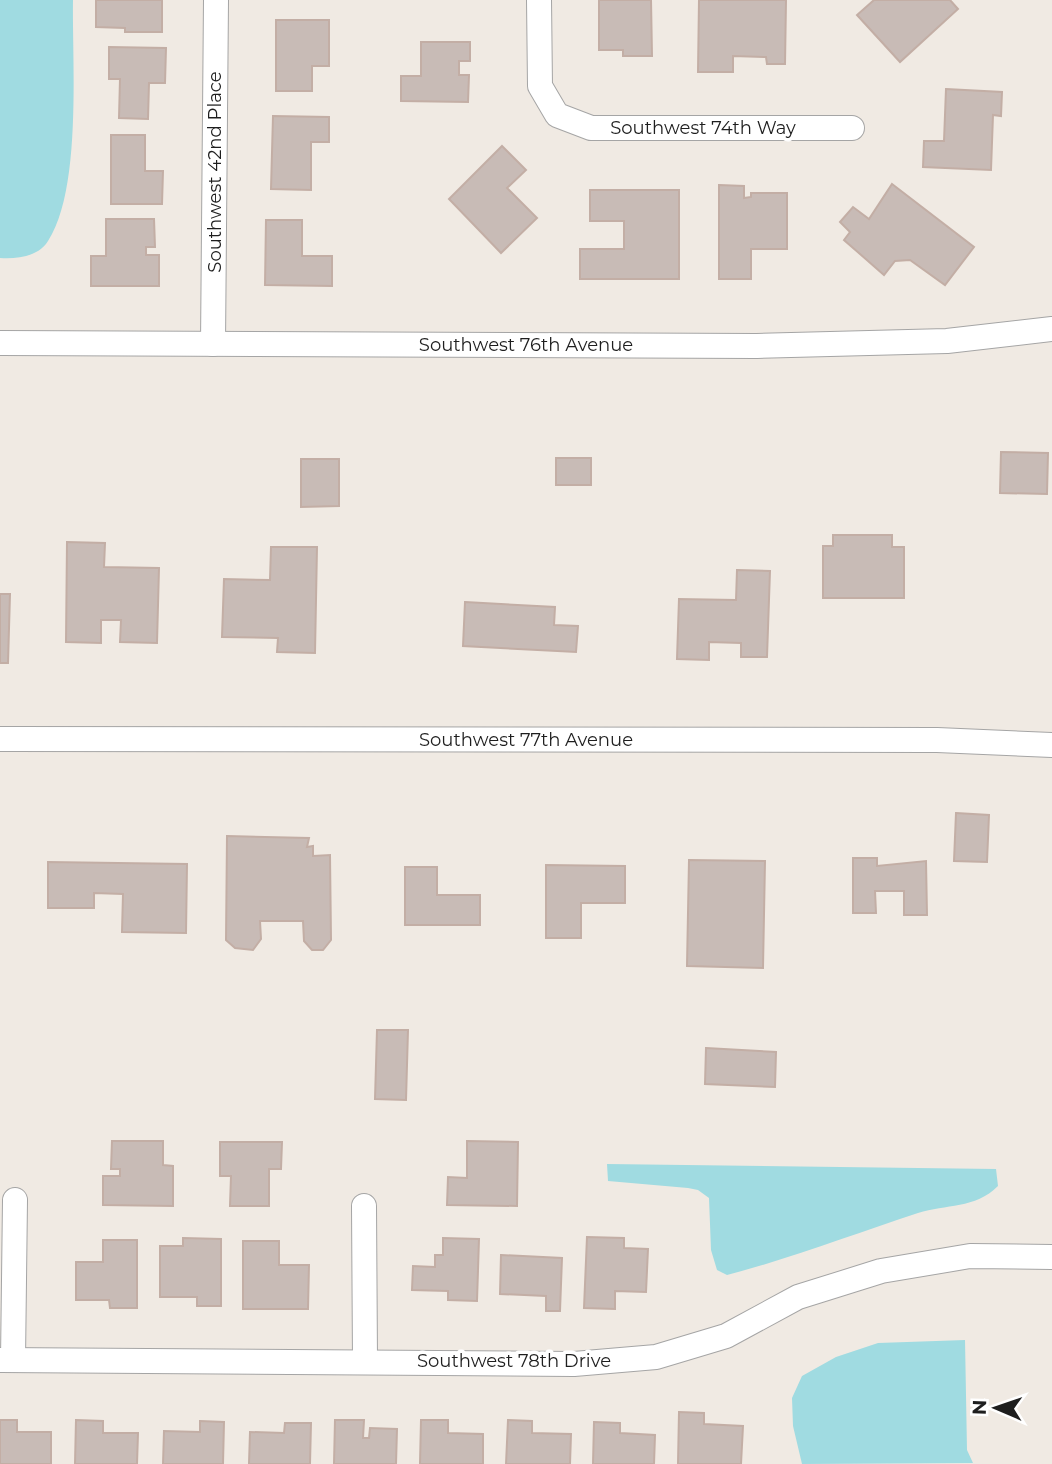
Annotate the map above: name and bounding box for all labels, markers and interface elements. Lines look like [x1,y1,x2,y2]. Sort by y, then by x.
street label: Southwest 42nd Place [204,71,226,273]
street label: Southwest 74th Way [610,117,796,139]
street label: Southwest 76th Avenue [419,334,633,356]
street label: Southwest 77th Avenue [419,729,633,751]
street label: Southwest 78th Drive [417,1350,611,1372]
north arrow [961,1373,1031,1443]
text: N [968,1399,991,1416]

